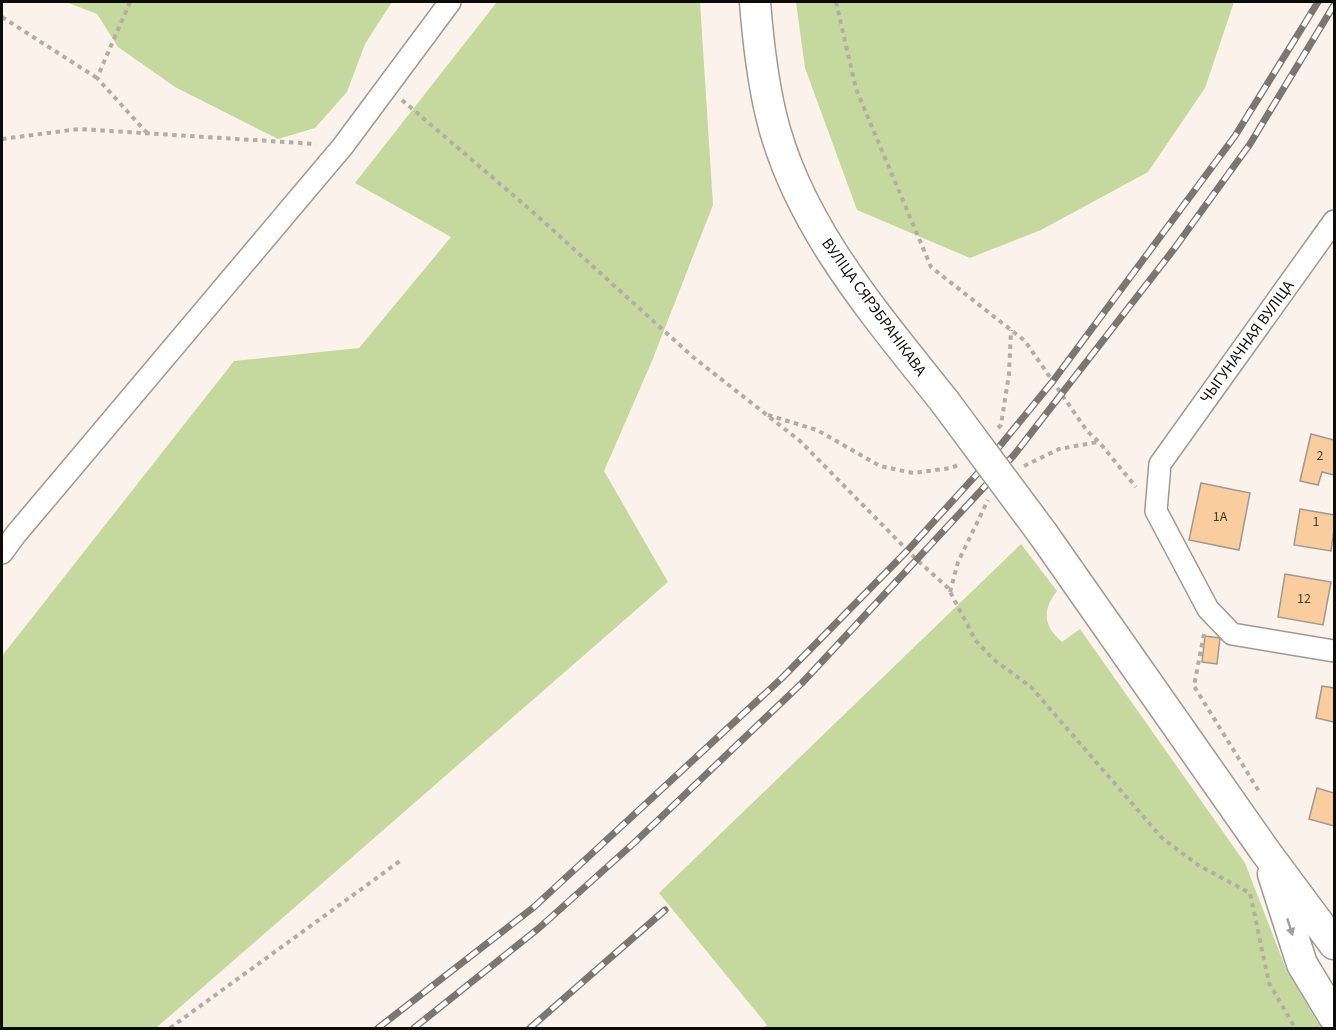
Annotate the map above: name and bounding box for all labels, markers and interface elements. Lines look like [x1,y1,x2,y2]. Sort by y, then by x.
street label: ВУЛІЦА СЯРЭБРАНІКАВА [816,233,932,381]
street label: ЧЫГУНАЧНАЯ ВУЛІЦА [1195,276,1299,408]
house number: 2 [1317,446,1324,466]
house number: 1А [1213,507,1228,527]
house number: 1 [1313,512,1320,532]
house number: 12 [1297,589,1311,609]
one-way arrow [1285,918,1295,936]

